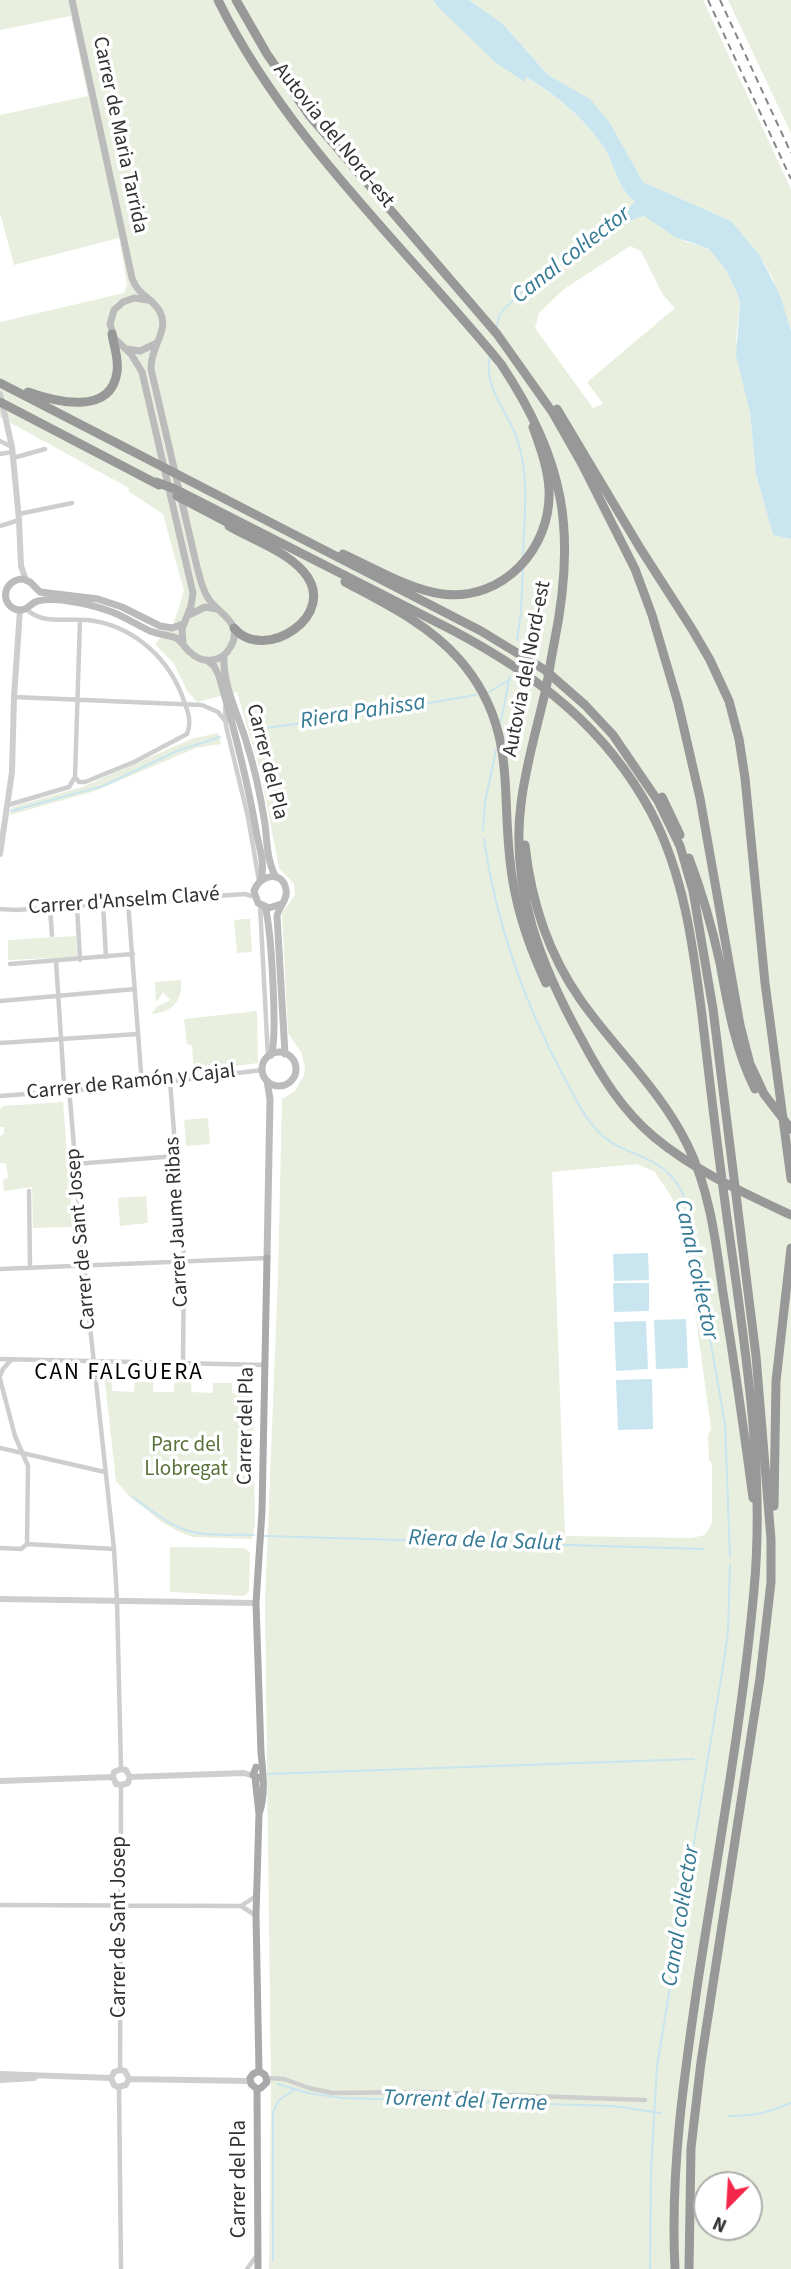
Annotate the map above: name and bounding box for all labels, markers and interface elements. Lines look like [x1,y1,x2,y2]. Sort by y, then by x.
street label: Carrer de Maria Tarrida [86,34,152,236]
street label: Autovia del Nord-est [267,59,399,213]
water label: Canal col·lector [507,201,637,311]
street label: Autovia del Nord-est [499,579,557,759]
water label: Riera Pahissa [298,689,428,737]
street label: Carrer del Pla [239,702,293,822]
street label: Carrer d'Anselm Clavé [27,883,221,921]
street label: Carrer de Ramón y Cajal [25,1060,237,1106]
street label: Carrer Jaume Ribas [161,1136,195,1308]
street label: Carrer de Sant Josep [62,1147,102,1331]
water label: Canal col·lector [667,1197,723,1343]
district label: CAN FALGUERA [36,1360,202,1388]
street label: Carrer del Pla [233,1367,261,1485]
park label: Parc del Llobregat [144,1433,228,1483]
water label: Riera de la Salut [408,1526,562,1558]
street label: Carrer de Sant Josep [107,1836,133,2018]
water label: Canal col·lector [657,1843,707,1989]
water label: Torrent del Terme [382,2085,548,2119]
street label: Carrer del Pla [227,2120,253,2238]
north arrow [693,2171,763,2241]
text: N [709,2209,731,2239]

